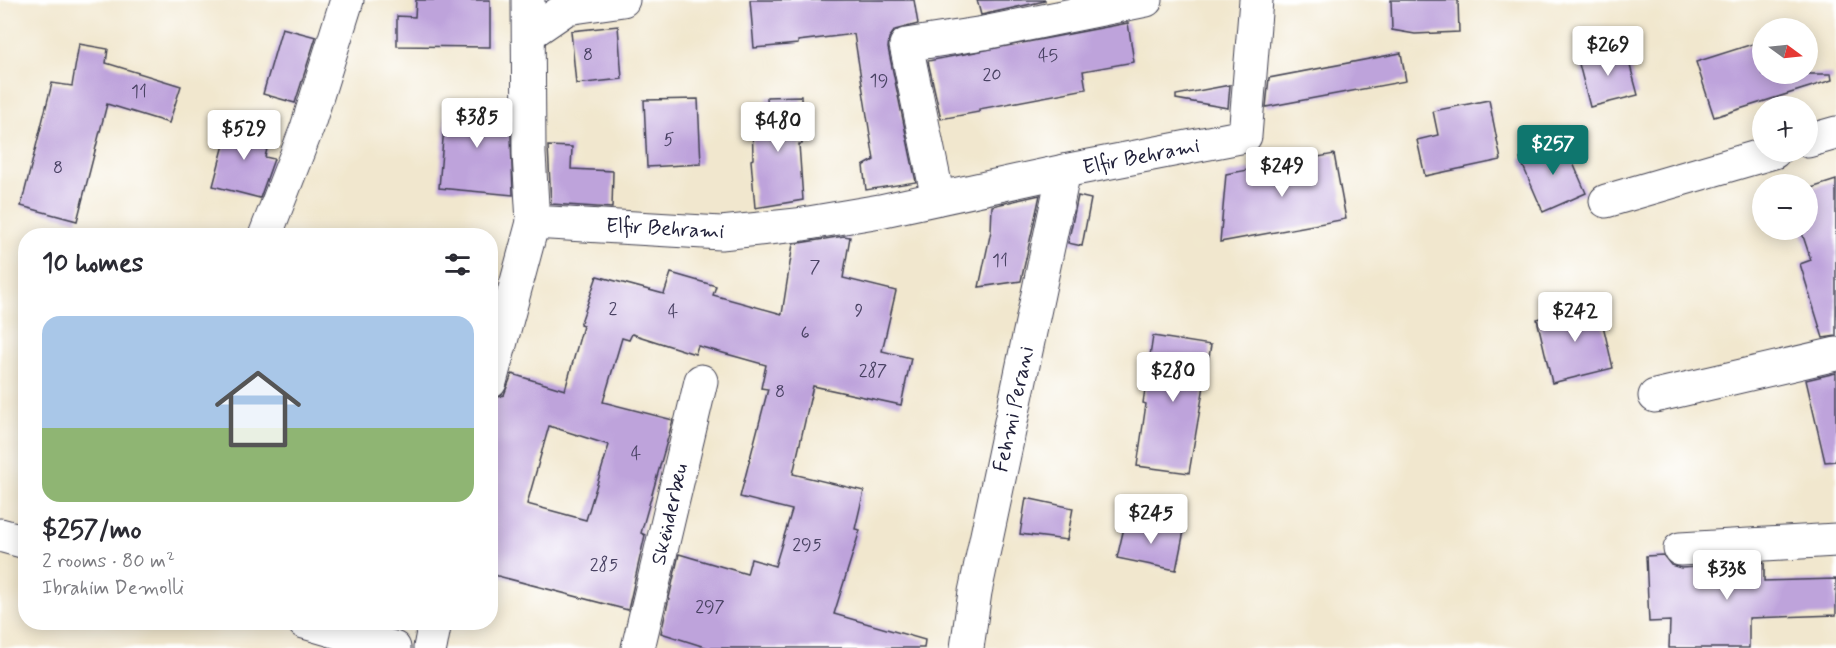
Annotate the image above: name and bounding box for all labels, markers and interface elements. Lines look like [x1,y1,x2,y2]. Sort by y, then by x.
north arrow [1752,18,1818,84]
map controls [1752,18,1818,240]
pin: $269 [1572,26,1644,77]
text: $269 [1586,32,1630,59]
house number: 8 [583,43,593,67]
house number: 45 [1038,44,1058,68]
house number: 20 [982,63,1002,87]
house number: 19 [870,69,888,93]
house number: 11 [131,80,147,104]
button: + [1752,96,1818,162]
pin: $385 [441,98,513,149]
pin: $480 [742,102,814,153]
text: $385 [456,104,498,131]
text: $480 [755,108,801,135]
pin: $529 [208,110,280,161]
text: $529 [222,116,266,143]
pin: $257 [1517,125,1589,176]
house number: 5 [664,128,675,152]
text: $257 [1531,131,1575,158]
street label: Elfir Behrami [1080,132,1202,182]
pin: $249 [1246,147,1318,198]
text: $249 [1260,153,1304,180]
house number: 8 [53,156,63,180]
button: − [1752,174,1818,240]
street label: Elfir Behrami [605,212,725,246]
text: 10 homes [42,247,143,281]
icon: filters [441,248,474,281]
house number: 11 [992,249,1008,273]
house number: 7 [810,255,821,279]
pin: $242 [1539,292,1611,343]
house number: 2 [609,297,618,321]
text: $242 [1552,298,1598,325]
house number: 9 [855,299,864,323]
house number: 4 [668,300,678,324]
house number: 6 [800,321,810,345]
street label: Fehmi Perani [987,344,1041,475]
pin: $280 [1137,352,1209,403]
icon: home [204,355,312,463]
text: $280 [1151,358,1195,385]
house number: 287 [859,359,887,383]
house number: 8 [775,380,785,404]
house number: 4 [631,442,641,466]
street label: Skënderbeu [645,461,695,568]
pin: $245 [1115,494,1187,545]
text: $245 [1129,500,1173,527]
text: $257/mo [42,514,142,548]
house number: 295 [792,533,822,557]
text: 2 rooms · 80 m² [42,548,175,575]
pin: $338 [1691,550,1763,601]
house number: 285 [590,553,618,577]
text: $338 [1707,556,1747,583]
text: Ibrahim Demolli [42,575,184,602]
house number: 297 [695,595,725,619]

